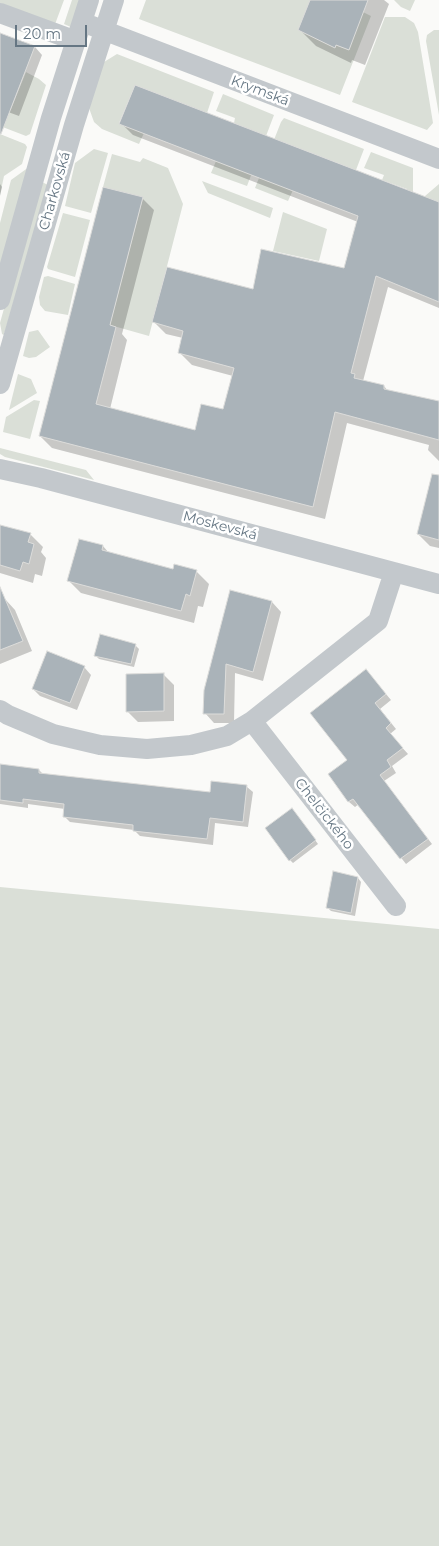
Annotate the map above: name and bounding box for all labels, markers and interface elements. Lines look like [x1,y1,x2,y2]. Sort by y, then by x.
scale bar [18,15,90,47]
text: 20 m [23,24,61,43]
street label: Krymská [228,72,292,110]
street label: Charkovská [36,150,74,232]
street label: Moskevská [181,508,259,544]
street label: Chelčického [291,775,357,853]

